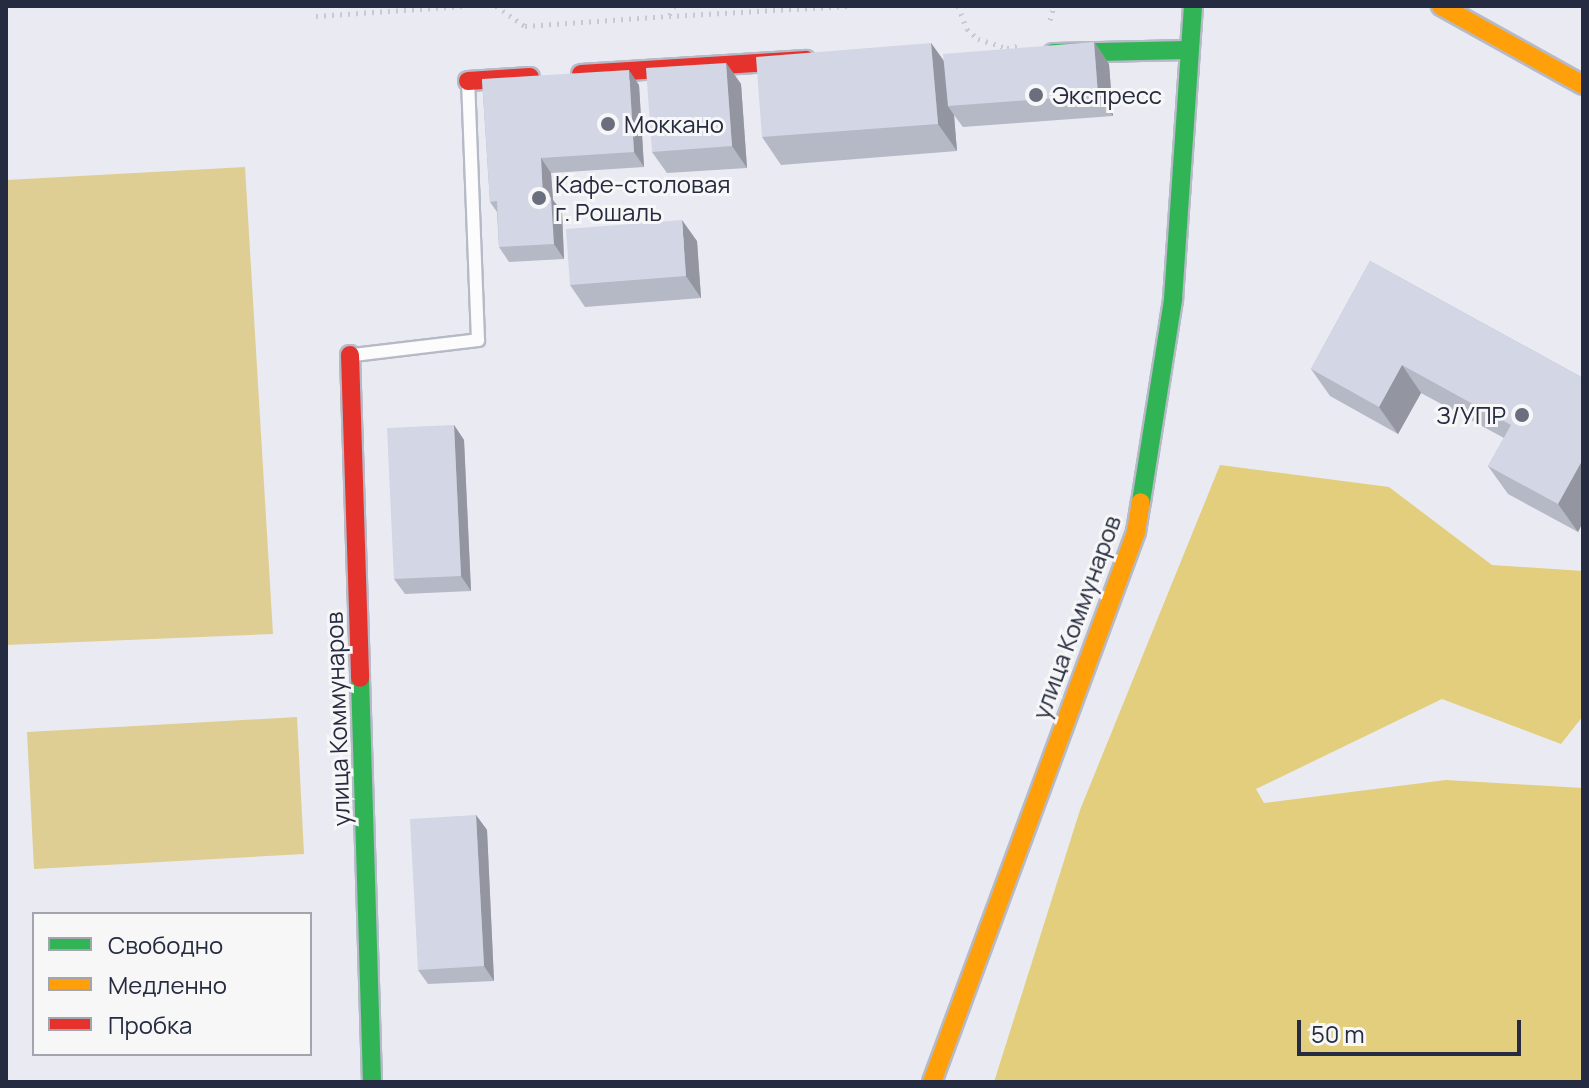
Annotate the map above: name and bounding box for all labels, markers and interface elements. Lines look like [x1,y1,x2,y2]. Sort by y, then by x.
place label: Экспресс [1052,81,1162,109]
marker: Экспресс [1027,86,1045,104]
place label: Моккано [624,110,724,138]
marker: Моккано [599,115,617,133]
place label: Кафе-столовая г. Рошаль [555,170,730,226]
marker: Кафе-столовая г. Рошаль [530,189,548,207]
place label: З/УПР [1436,401,1506,429]
marker: З/УПР [1513,406,1531,424]
street label: улица Коммунаров [1026,511,1126,723]
street label: улица Коммунаров [319,611,355,827]
legend [32,912,312,1056]
text: Свободно [108,928,223,961]
text: Медленно [108,968,227,1001]
scale bar [1301,1004,1525,1054]
text: Пробка [108,1008,192,1041]
text: 50 m [1311,1017,1365,1050]

